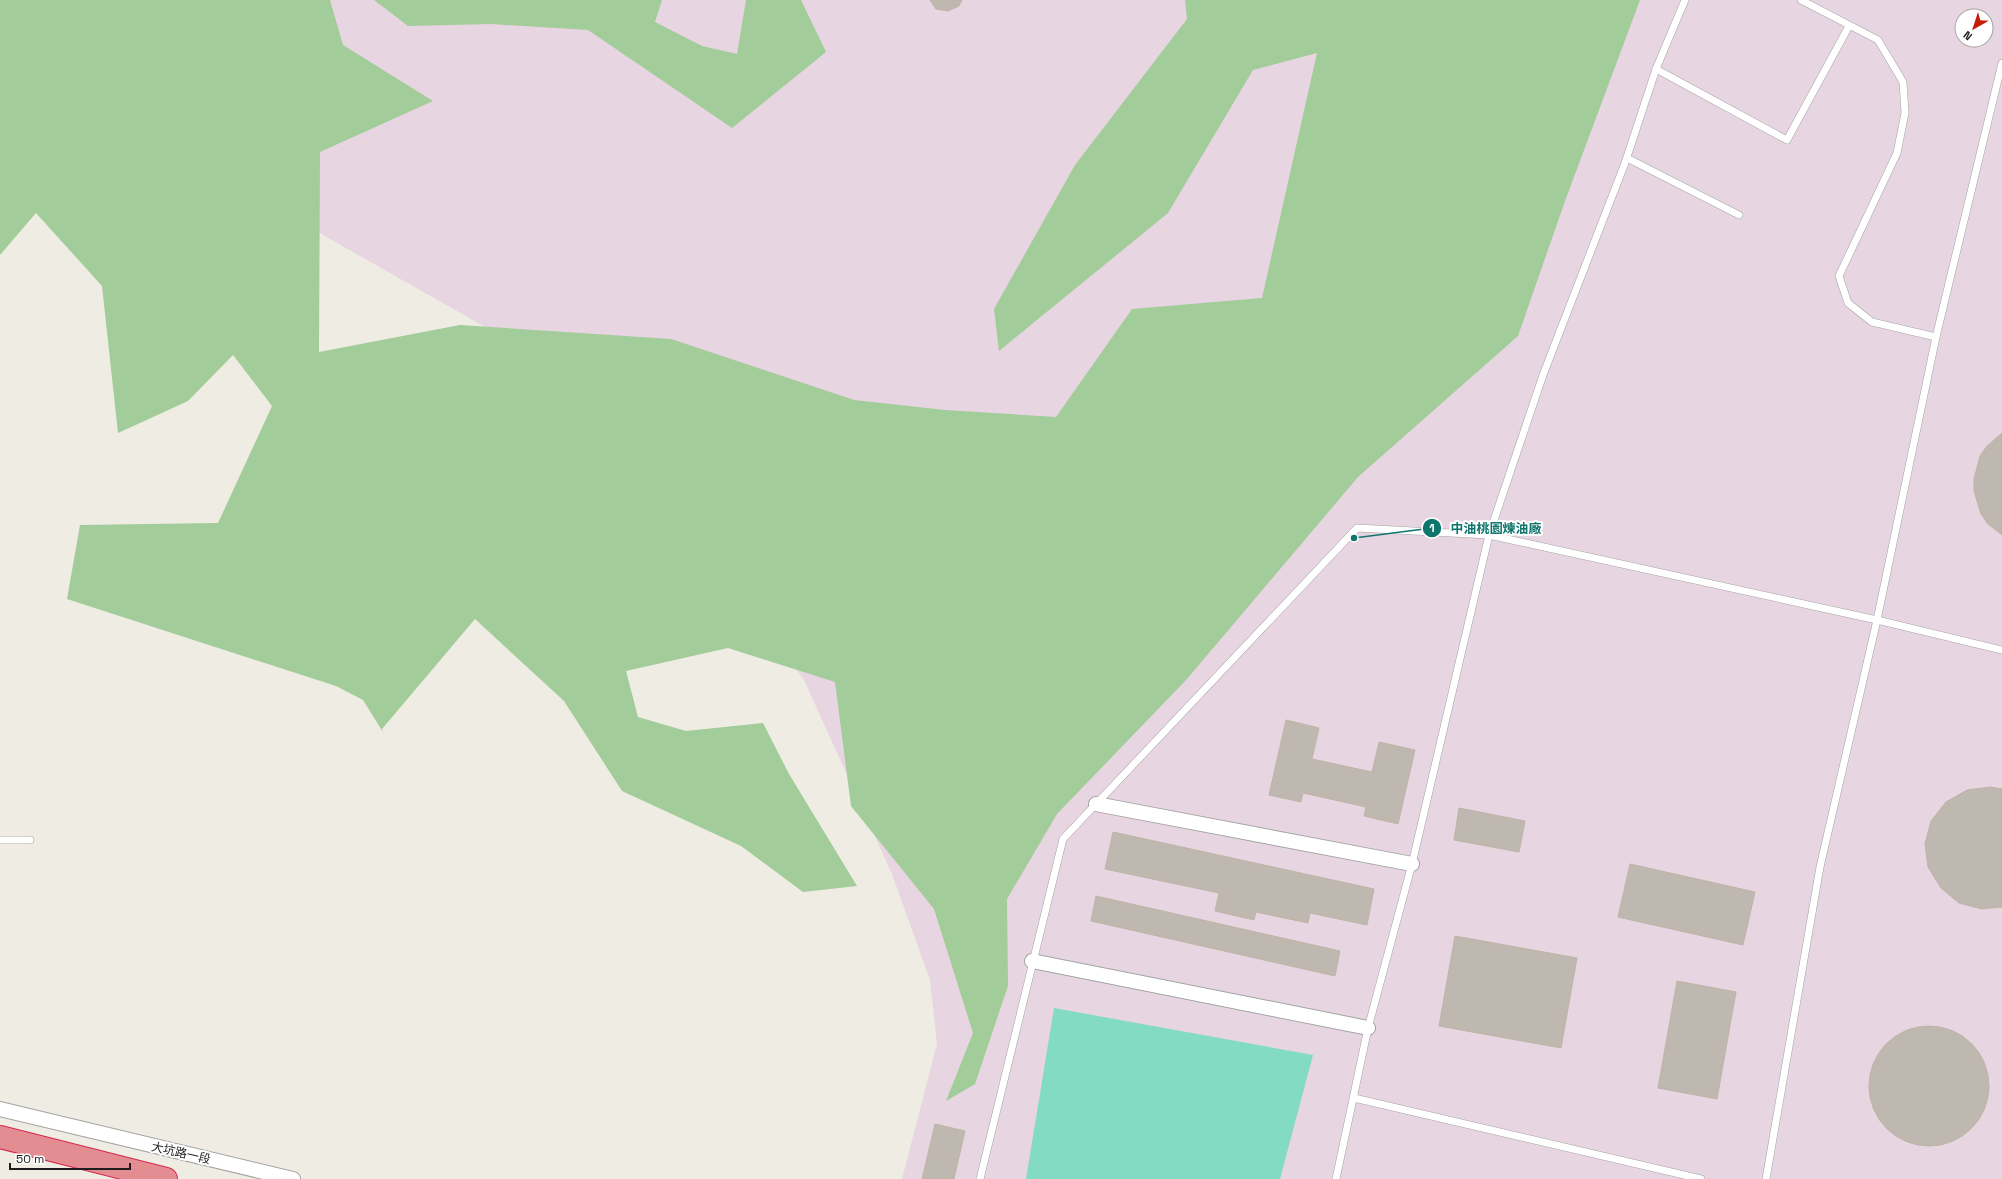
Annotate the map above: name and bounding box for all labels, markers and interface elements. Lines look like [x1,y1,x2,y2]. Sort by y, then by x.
north arrow [1954,8,1994,48]
text: N [1960,28,1975,44]
callout: 中油桃園煉油廠 [1422,516,1549,541]
text: 1 [1429,520,1435,536]
text: 中油桃園煉油廠 [1450,520,1542,537]
street label: 大坑路一段 [150,1138,212,1168]
scale bar [10,1145,130,1171]
text: 50 m [16,1151,44,1167]

